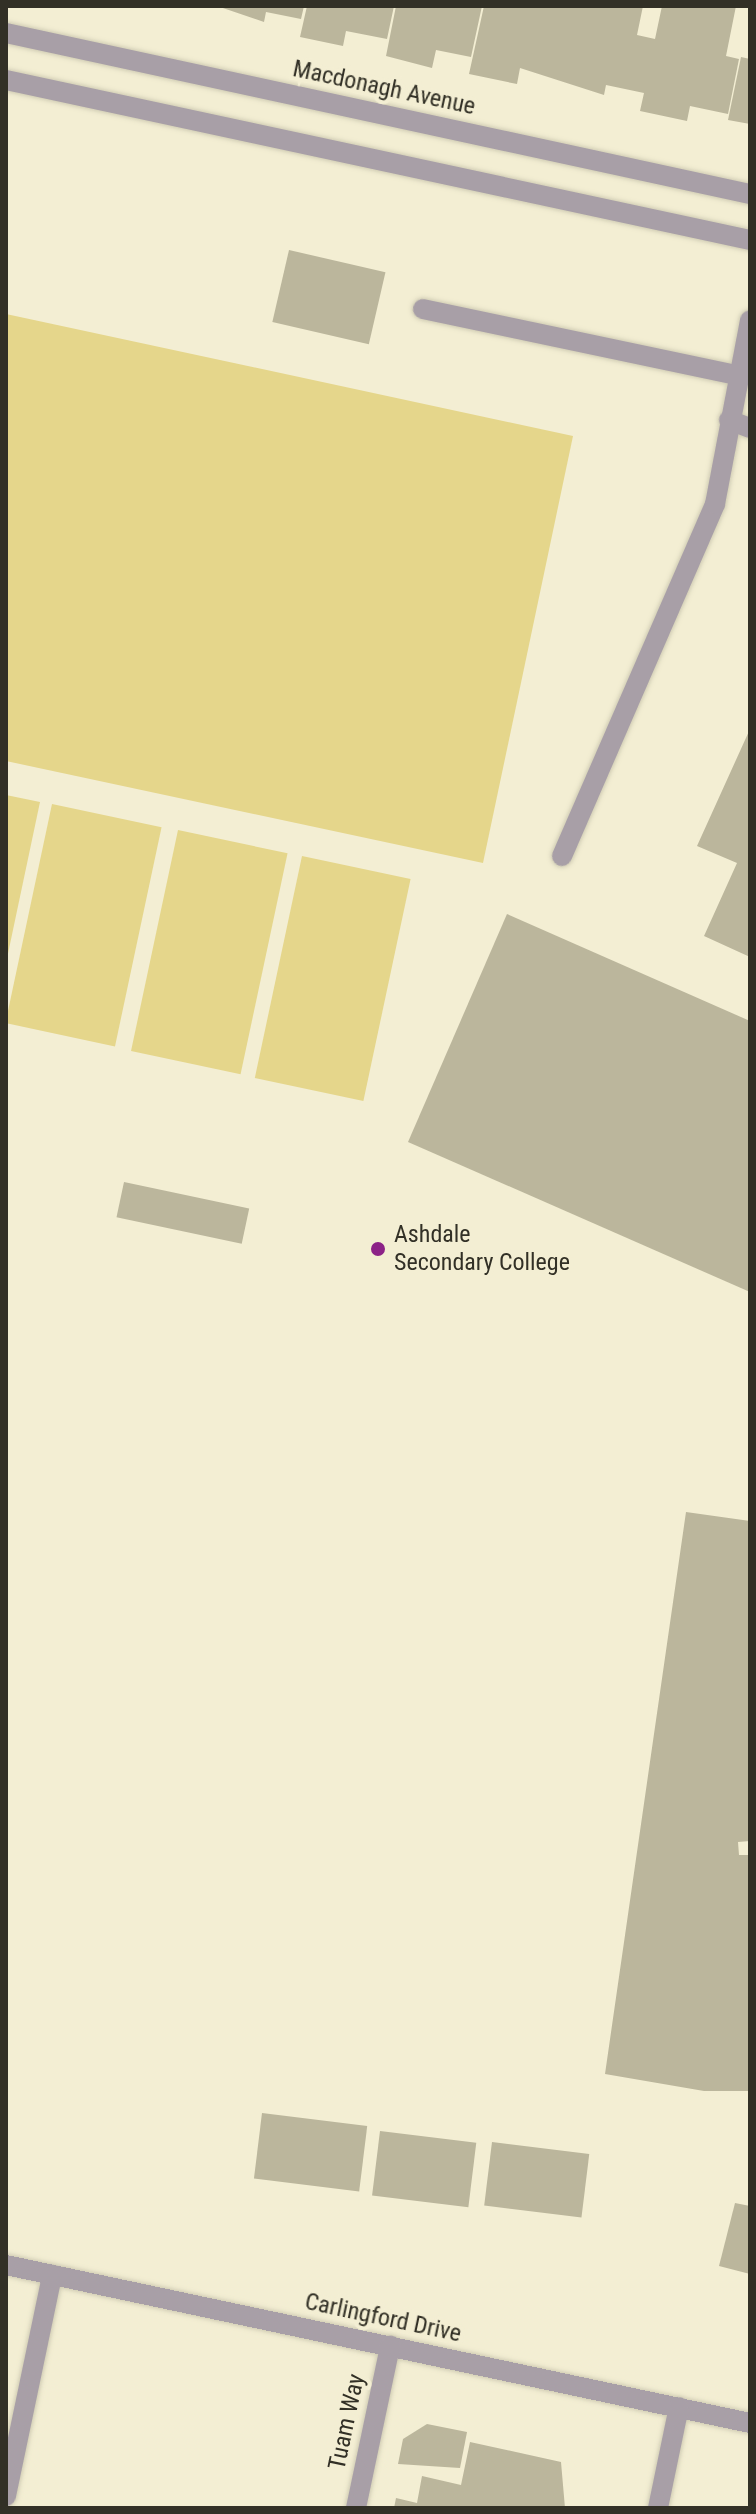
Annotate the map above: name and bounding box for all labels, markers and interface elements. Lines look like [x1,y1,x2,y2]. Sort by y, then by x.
street label: Macdonagh Avenue [290,55,478,121]
place label: Ashdale Secondary College [394,1221,570,1277]
marker: Ashdale Secondary College [369,1240,387,1258]
street label: Carlingford Drive [302,2287,464,2349]
street label: Tuam Way [323,2371,371,2473]

